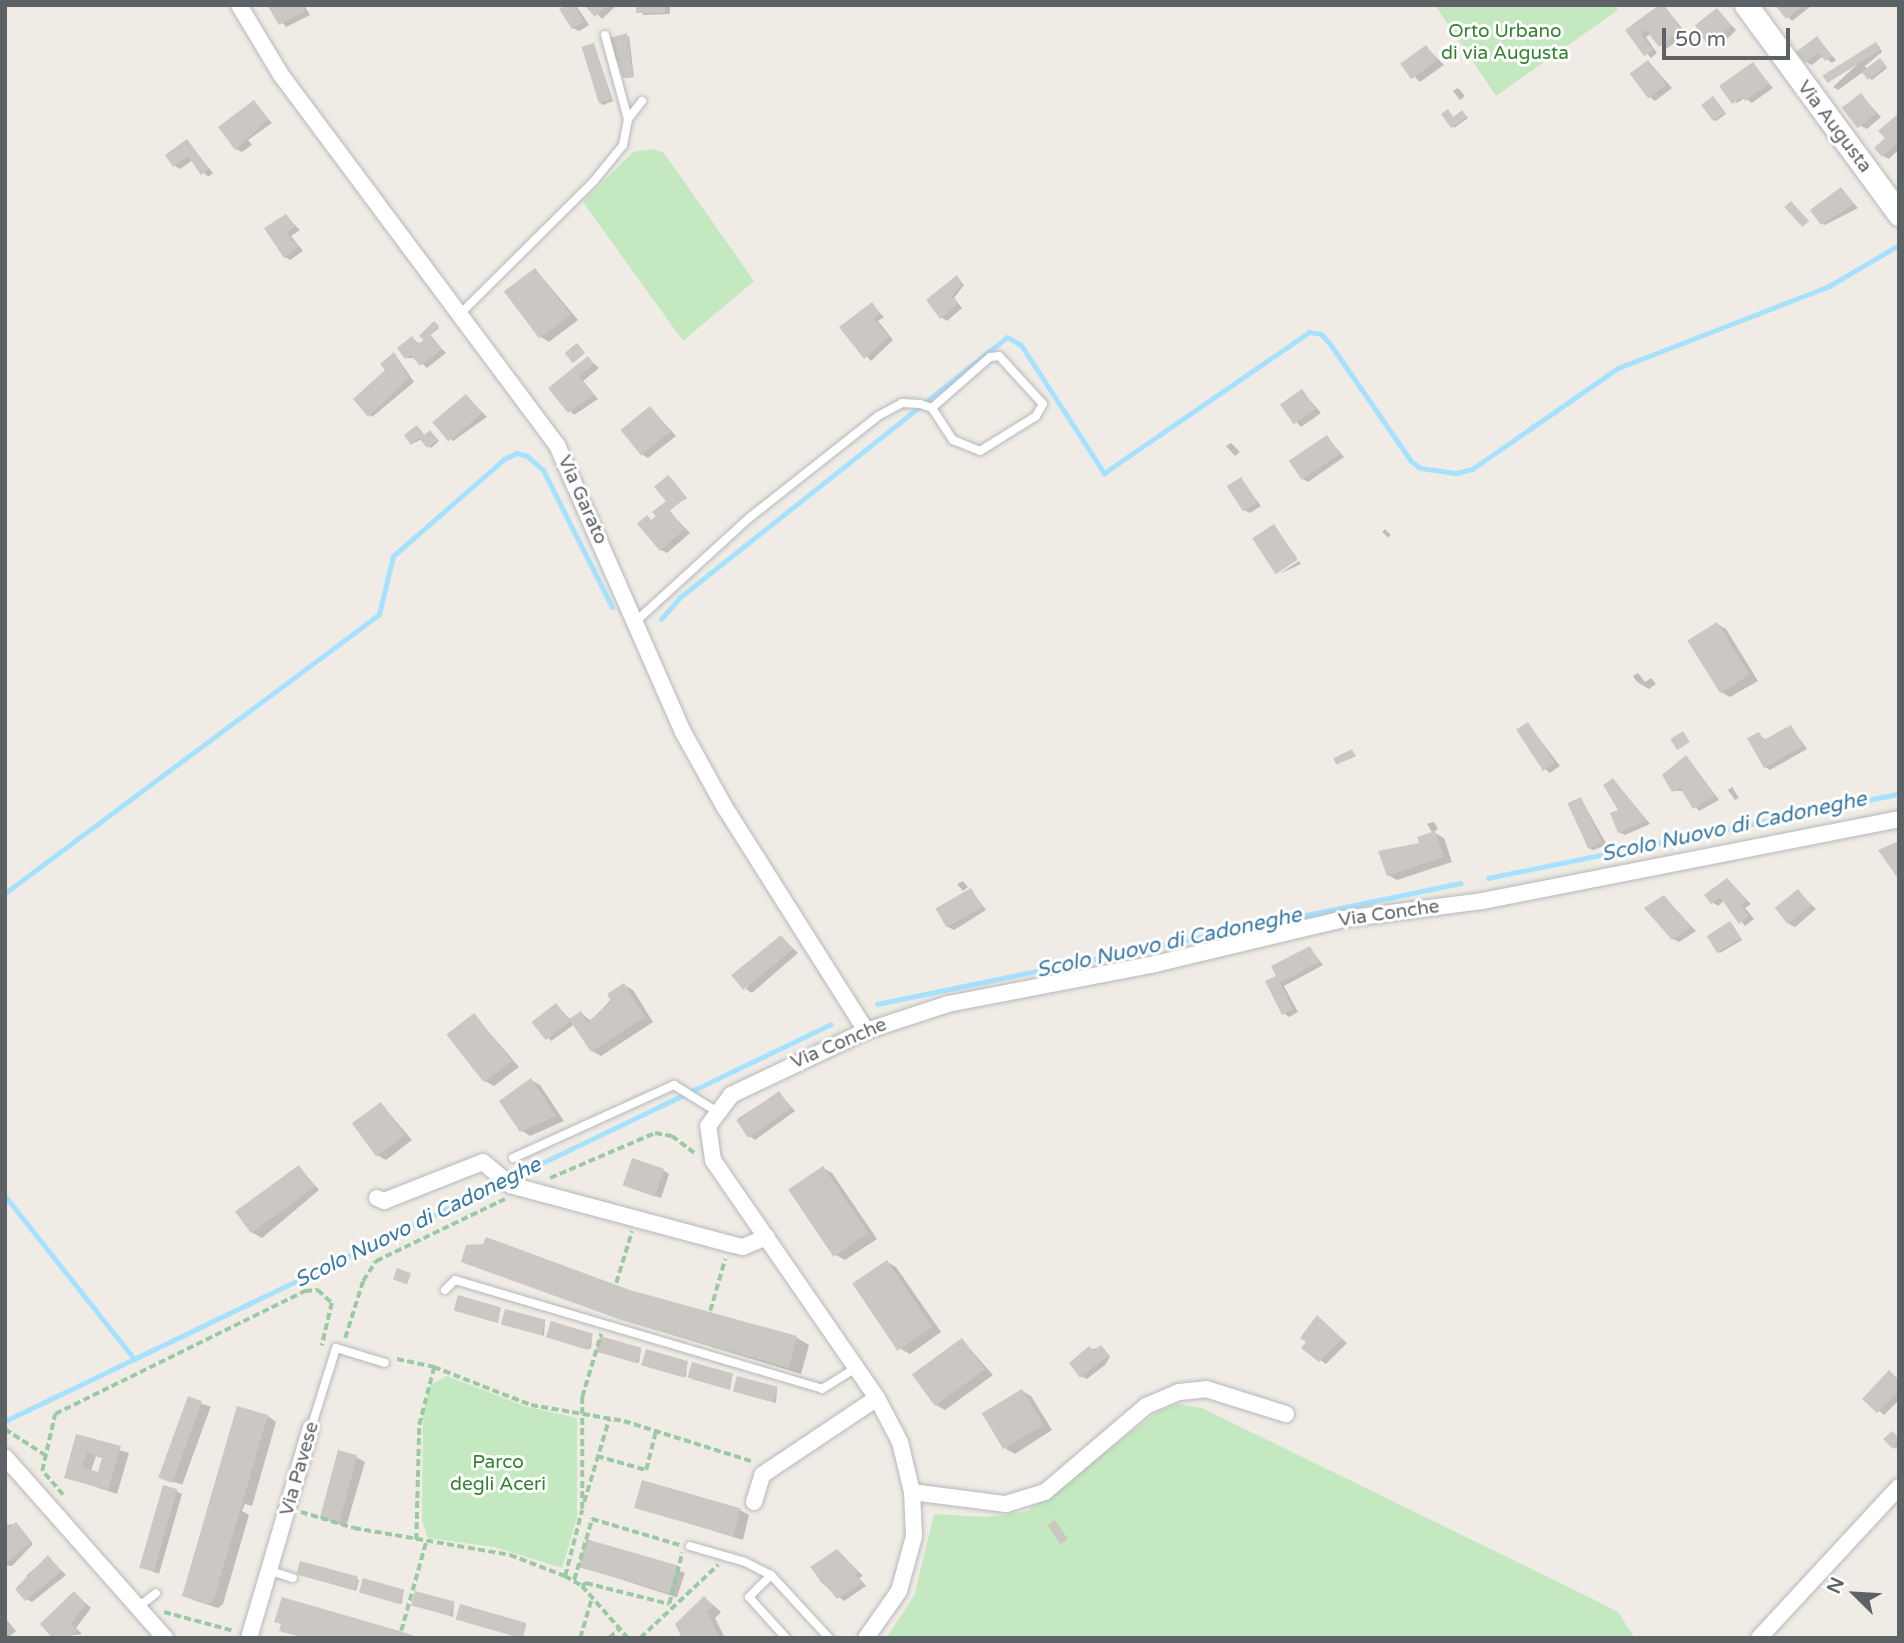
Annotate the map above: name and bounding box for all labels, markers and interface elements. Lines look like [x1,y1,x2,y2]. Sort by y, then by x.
scale bar [1666,14,1794,58]
park label: Orto Urbano di via Augusta [1441,21,1569,65]
text: 50 m [1675,27,1726,52]
street label: Via Augusta [1792,76,1876,178]
street label: Via Garato [552,452,612,548]
water label: Scolo Nuovo di Cadoneghe [1599,787,1869,867]
street label: Via Conche [1337,896,1441,932]
water label: Scolo Nuovo di Cadoneghe [1034,903,1304,983]
street label: Via Conche [788,1014,890,1074]
water label: Scolo Nuovo di Cadoneghe [291,1152,545,1294]
street label: Via Pavese [276,1419,324,1519]
park label: Parco degli Aceri [450,1452,546,1496]
north arrow [1820,1559,1890,1629]
text: N [1823,1574,1849,1597]

